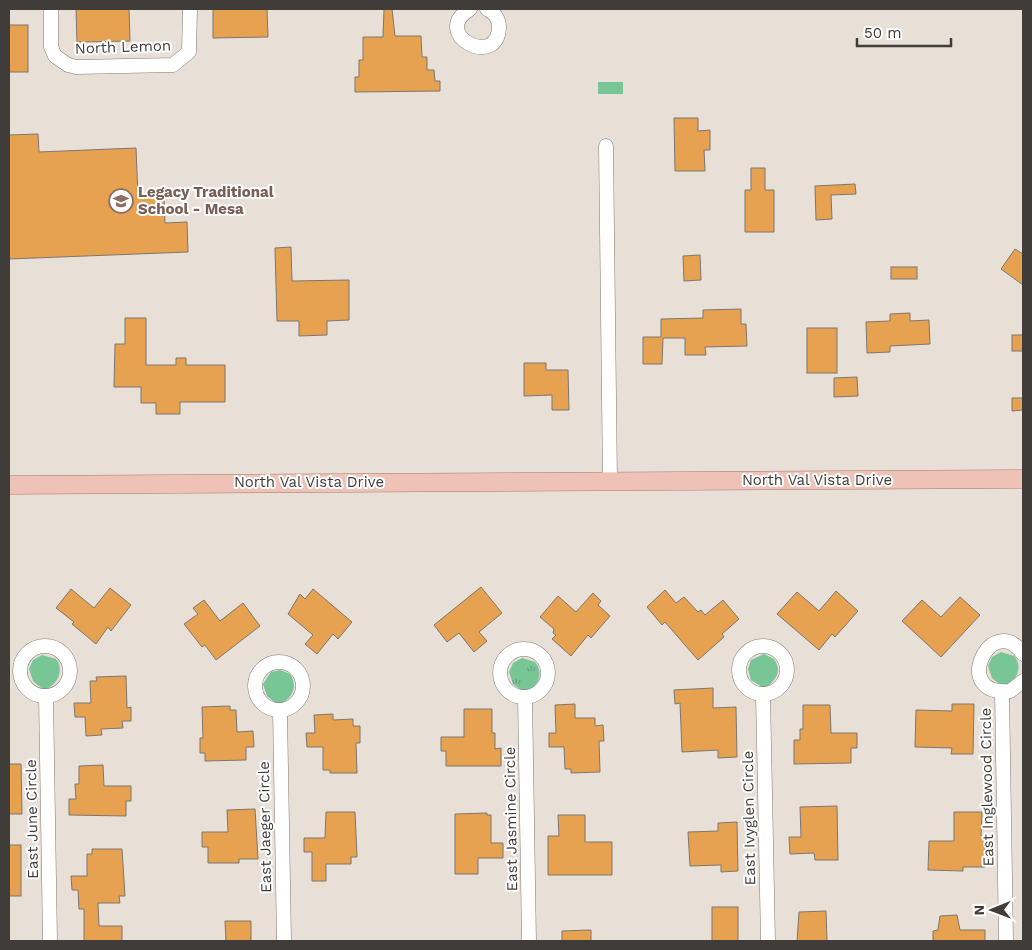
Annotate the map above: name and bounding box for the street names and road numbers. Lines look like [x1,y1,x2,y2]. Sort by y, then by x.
street label: North Lemon [75,36,171,58]
street label: North Val Vista Drive [742,471,892,489]
street label: North Val Vista Drive [234,473,384,491]
street label: East Inglewood Circle [977,708,997,866]
street label: East Jasmine Circle [501,746,521,892]
street label: East Ivyglen Circle [739,750,759,886]
street label: East June Circle [22,759,42,879]
street label: East Jaeger Circle [255,761,275,893]

